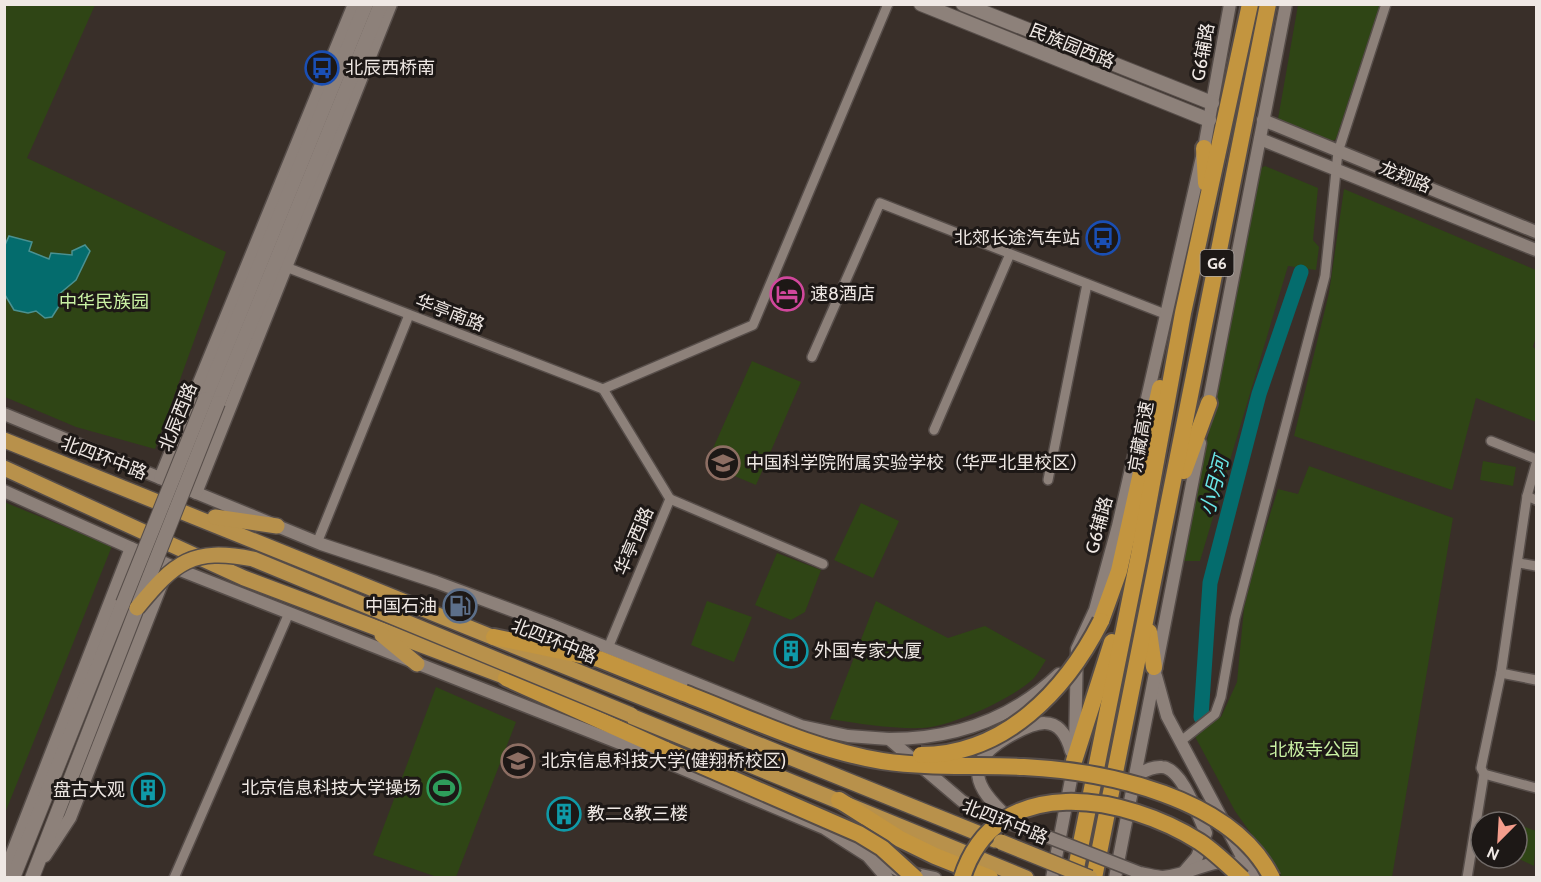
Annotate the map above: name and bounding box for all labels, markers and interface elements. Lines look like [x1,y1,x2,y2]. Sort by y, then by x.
street label: 民族园西路 [1026,19,1118,73]
street label: G6辅路 [1187,21,1219,83]
bus stop icon: 北辰西桥南 [304,50,340,86]
place label: 北辰西桥南 [345,57,435,79]
street label: 龙翔路 [1376,157,1434,197]
bus stop icon: 北郊长途汽车站 [1085,220,1121,256]
place label: 北郊长途汽车站 [954,227,1080,249]
road number: G6 [1200,250,1234,276]
hotel icon: 速8酒店 [769,276,805,312]
place label: 速8酒店 [810,283,875,305]
street label: 华亭南路 [412,290,488,336]
park label: 中华民族园 [59,291,149,313]
street label: 北辰西路 [154,380,202,454]
street label: 京藏高速 [1124,400,1158,474]
street label: 北四环中路 [58,432,150,484]
school or university icon: 中国科学院附属实验学校（华严北里校区） [705,445,741,481]
water label: 小月河 [1195,450,1234,518]
place label: 中国科学院附属实验学校（华严北里校区） [746,452,1088,474]
street label: G6辅路 [1081,494,1117,556]
street label: 华亭西路 [610,504,658,578]
fuel station icon: 中国石油 [442,588,478,624]
place label: 中国石油 [365,595,437,617]
street label: 北四环中路 [508,614,600,668]
building icon: 外国专家大厦 [773,633,809,669]
place label: 外国专家大厦 [814,640,922,662]
park label: 北极寺公园 [1269,739,1359,761]
school or university icon: 北京信息科技大学(健翔桥校区) [500,743,536,779]
place label: 北京信息科技大学(健翔桥校区) [541,750,786,772]
sports icon: 北京信息科技大学操场 [426,770,462,806]
building icon: 盘古大观 [130,772,166,808]
place label: 北京信息科技大学操场 [241,777,421,799]
place label: 盘古大观 [53,779,125,801]
street label: 北四环中路 [959,795,1051,849]
building icon: 教二&教三楼 [546,796,582,832]
place label: 教二&教三楼 [587,803,688,825]
north arrow [1469,810,1529,870]
text: N [1484,842,1502,864]

